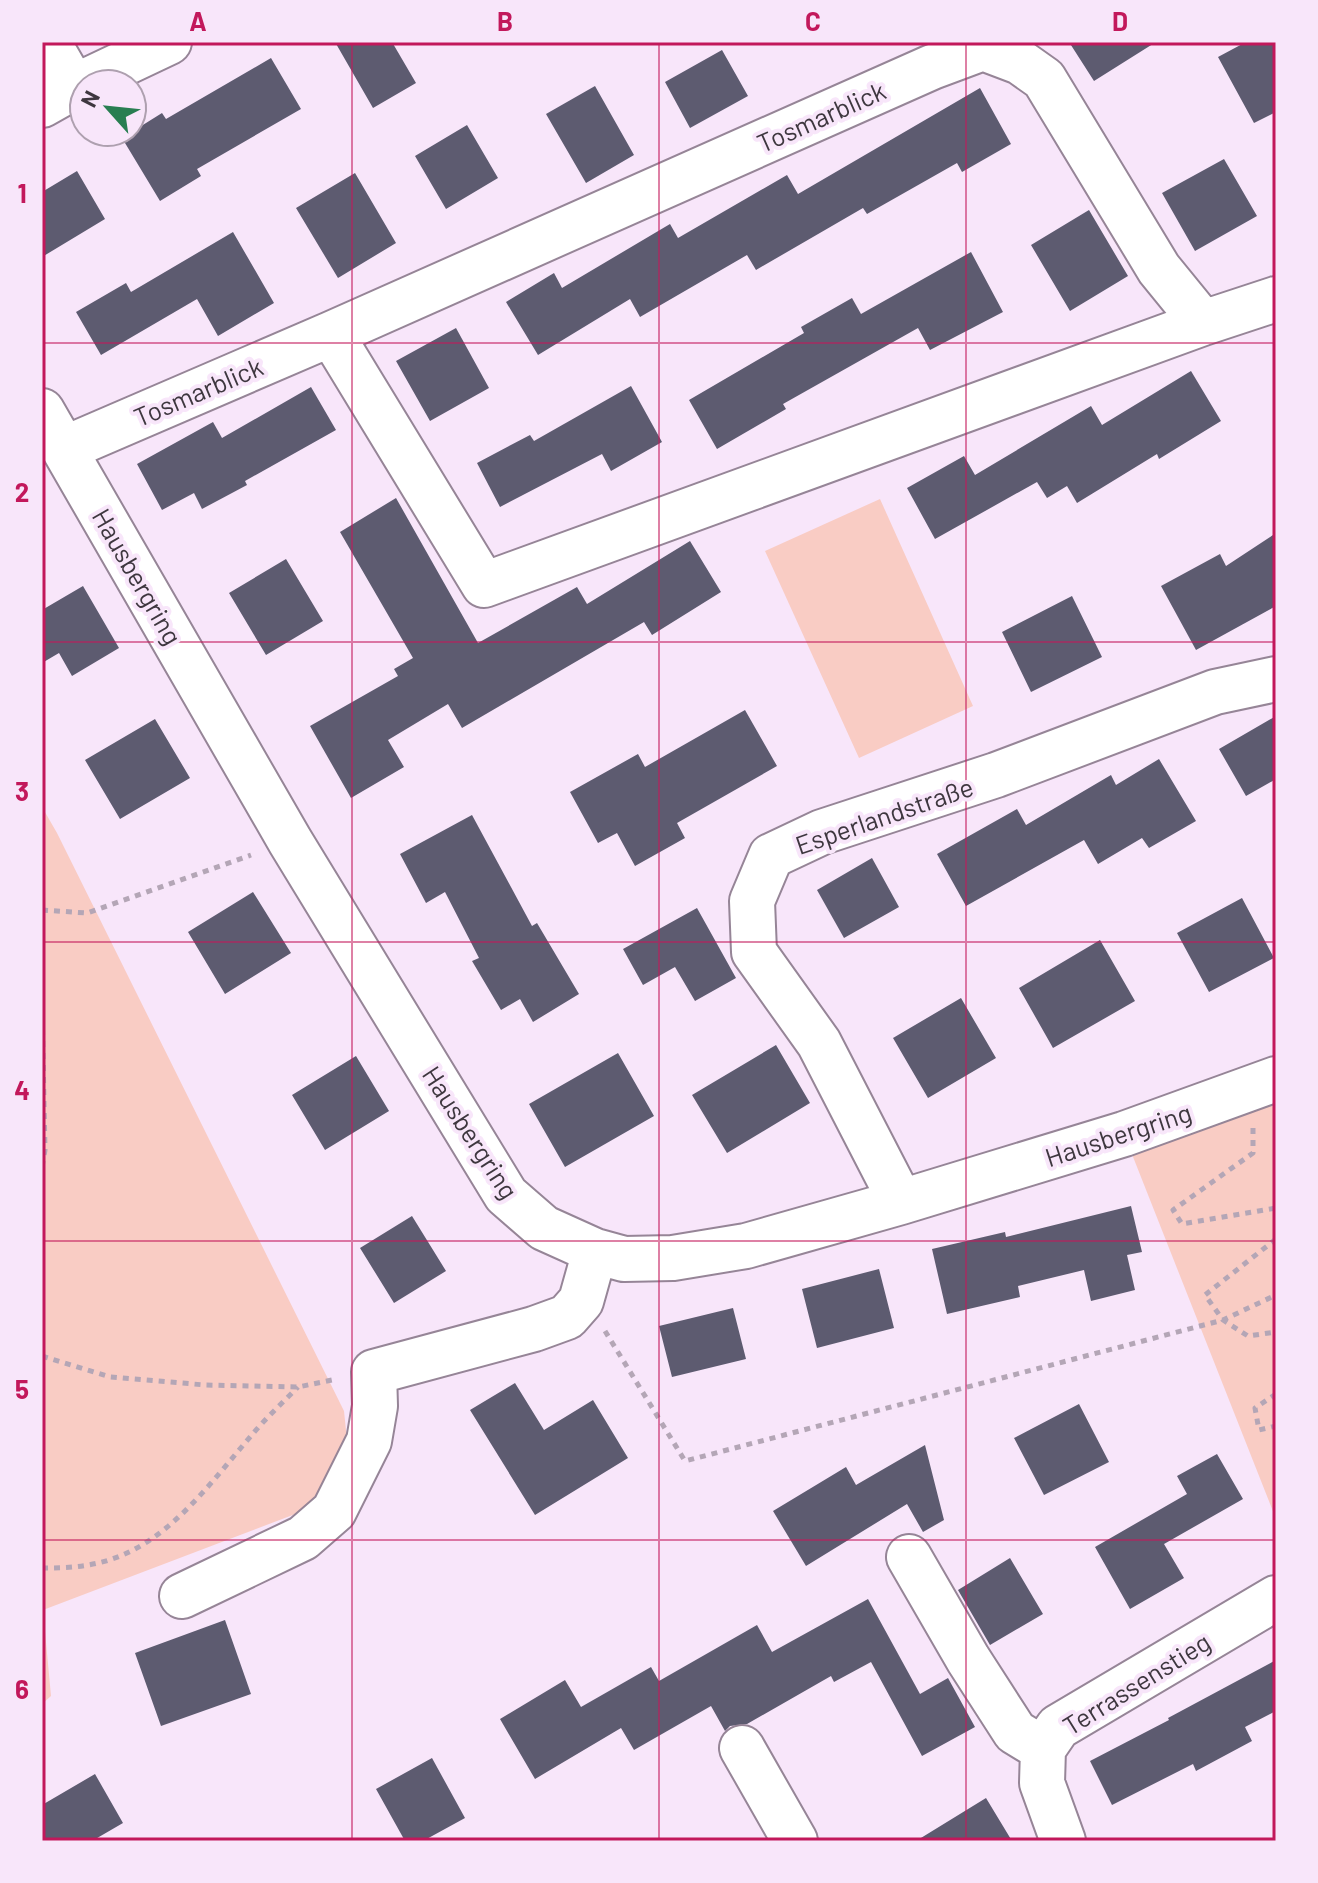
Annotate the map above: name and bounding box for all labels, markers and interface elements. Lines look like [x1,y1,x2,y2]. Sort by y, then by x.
text: A [189,5,207,36]
text: B [497,5,513,36]
text: C [805,5,821,36]
text: D [1112,5,1128,36]
north arrow [68,68,148,148]
street label: Tosmarblick [752,74,890,158]
text: N [74,86,104,111]
text: 1 [17,177,27,208]
street label: Tosmarblick [129,350,267,432]
text: 2 [15,476,29,507]
street label: Hausbergring [87,503,189,649]
street label: Esperlandstraße [791,770,977,860]
text: 3 [15,775,29,806]
street label: Hausbergring [417,1060,525,1204]
text: 4 [14,1074,30,1105]
street label: Hausbergring [1041,1096,1195,1172]
text: 5 [15,1373,29,1404]
street label: Terrassenstieg [1057,1625,1215,1741]
text: 6 [15,1673,29,1704]

